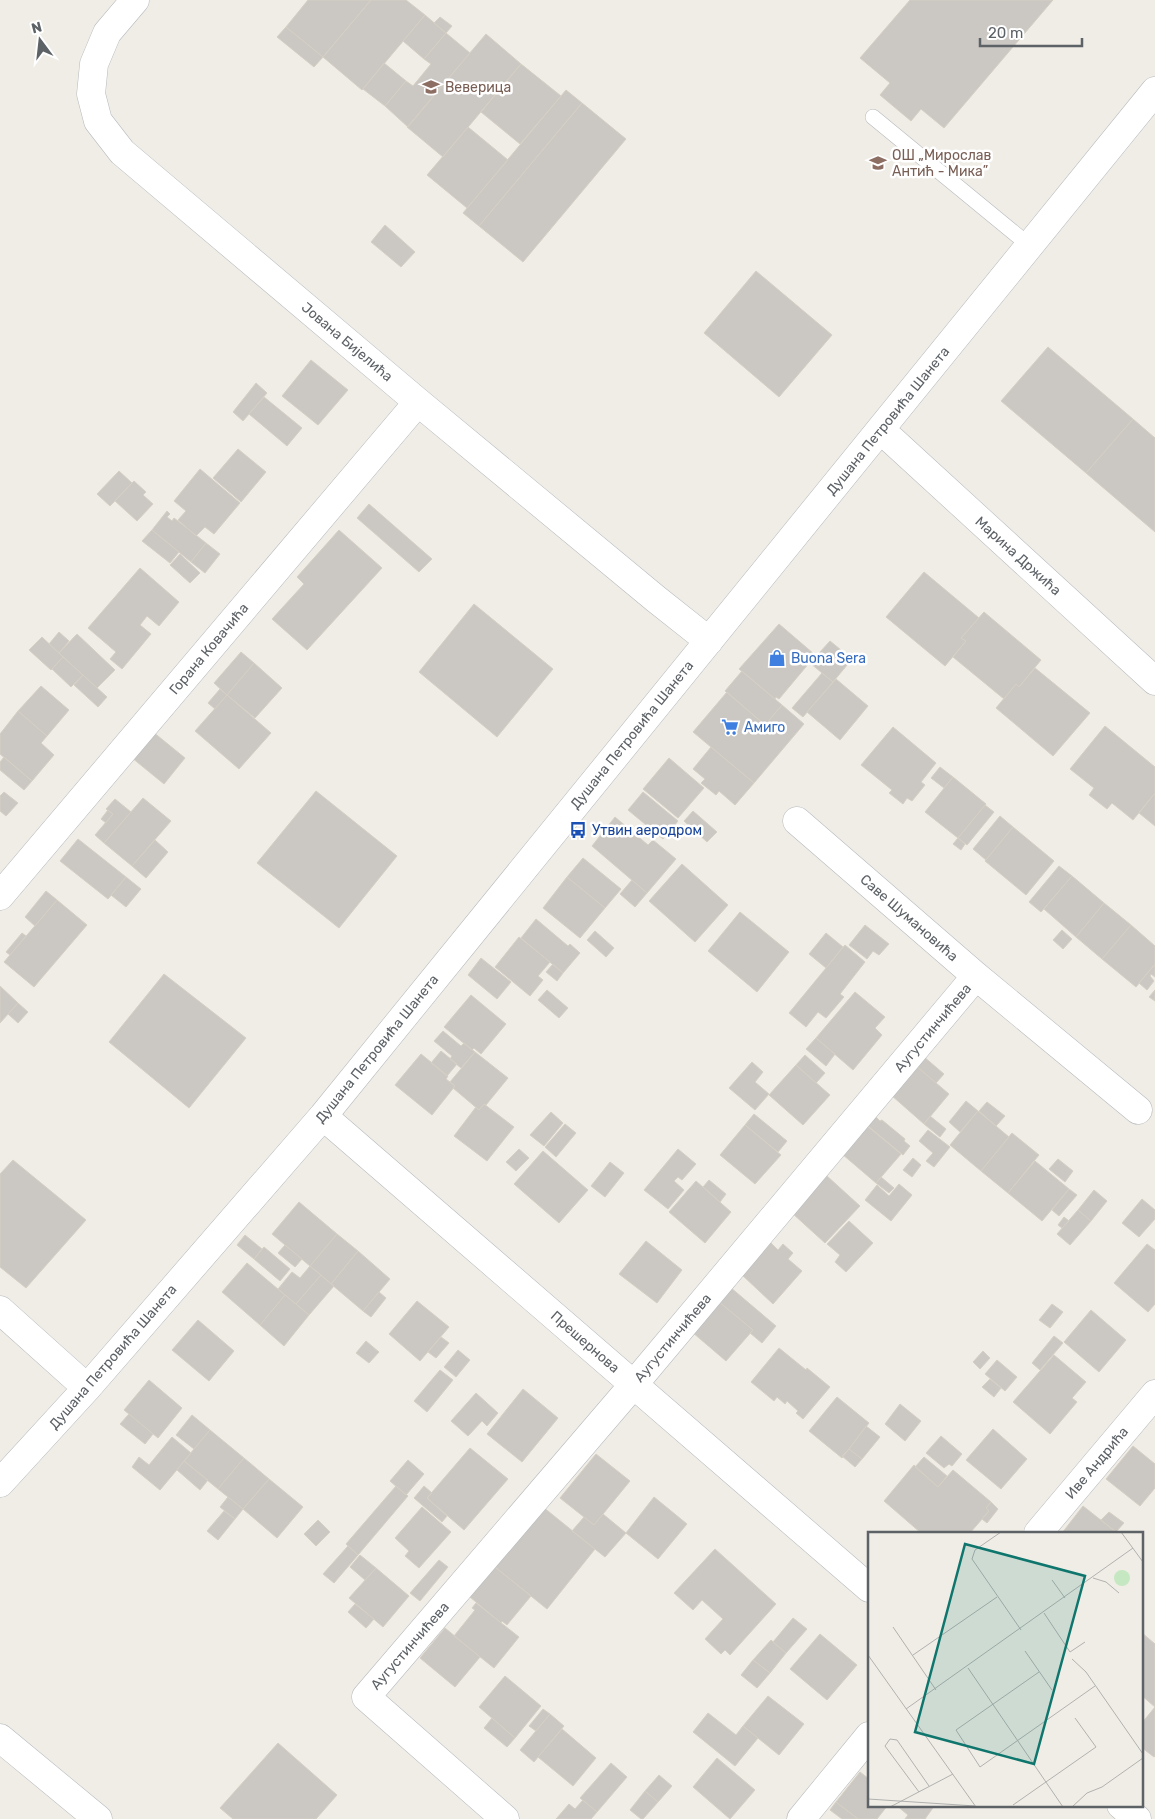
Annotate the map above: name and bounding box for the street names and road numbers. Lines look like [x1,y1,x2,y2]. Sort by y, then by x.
street label: Јована Бијелића [298,299,396,385]
street label: Душана Петровића Шанета [823,343,953,499]
street label: Марина Држића [972,513,1064,599]
street label: Горана Ковачића [166,600,252,698]
street label: Душана Петровића Шанета [567,657,697,813]
street label: Саве Шумановића [857,871,961,965]
street label: Душана Петровића Шанета [312,971,442,1127]
street label: Аугустинчићева [891,980,975,1076]
street label: Душана Петровића Шанета [46,1281,180,1433]
street label: Аугустинчићева [631,1290,715,1386]
street label: Прешернова [547,1308,623,1376]
street label: Иве Андрића [1062,1423,1132,1503]
street label: Аугустинчићева [367,1599,453,1693]

